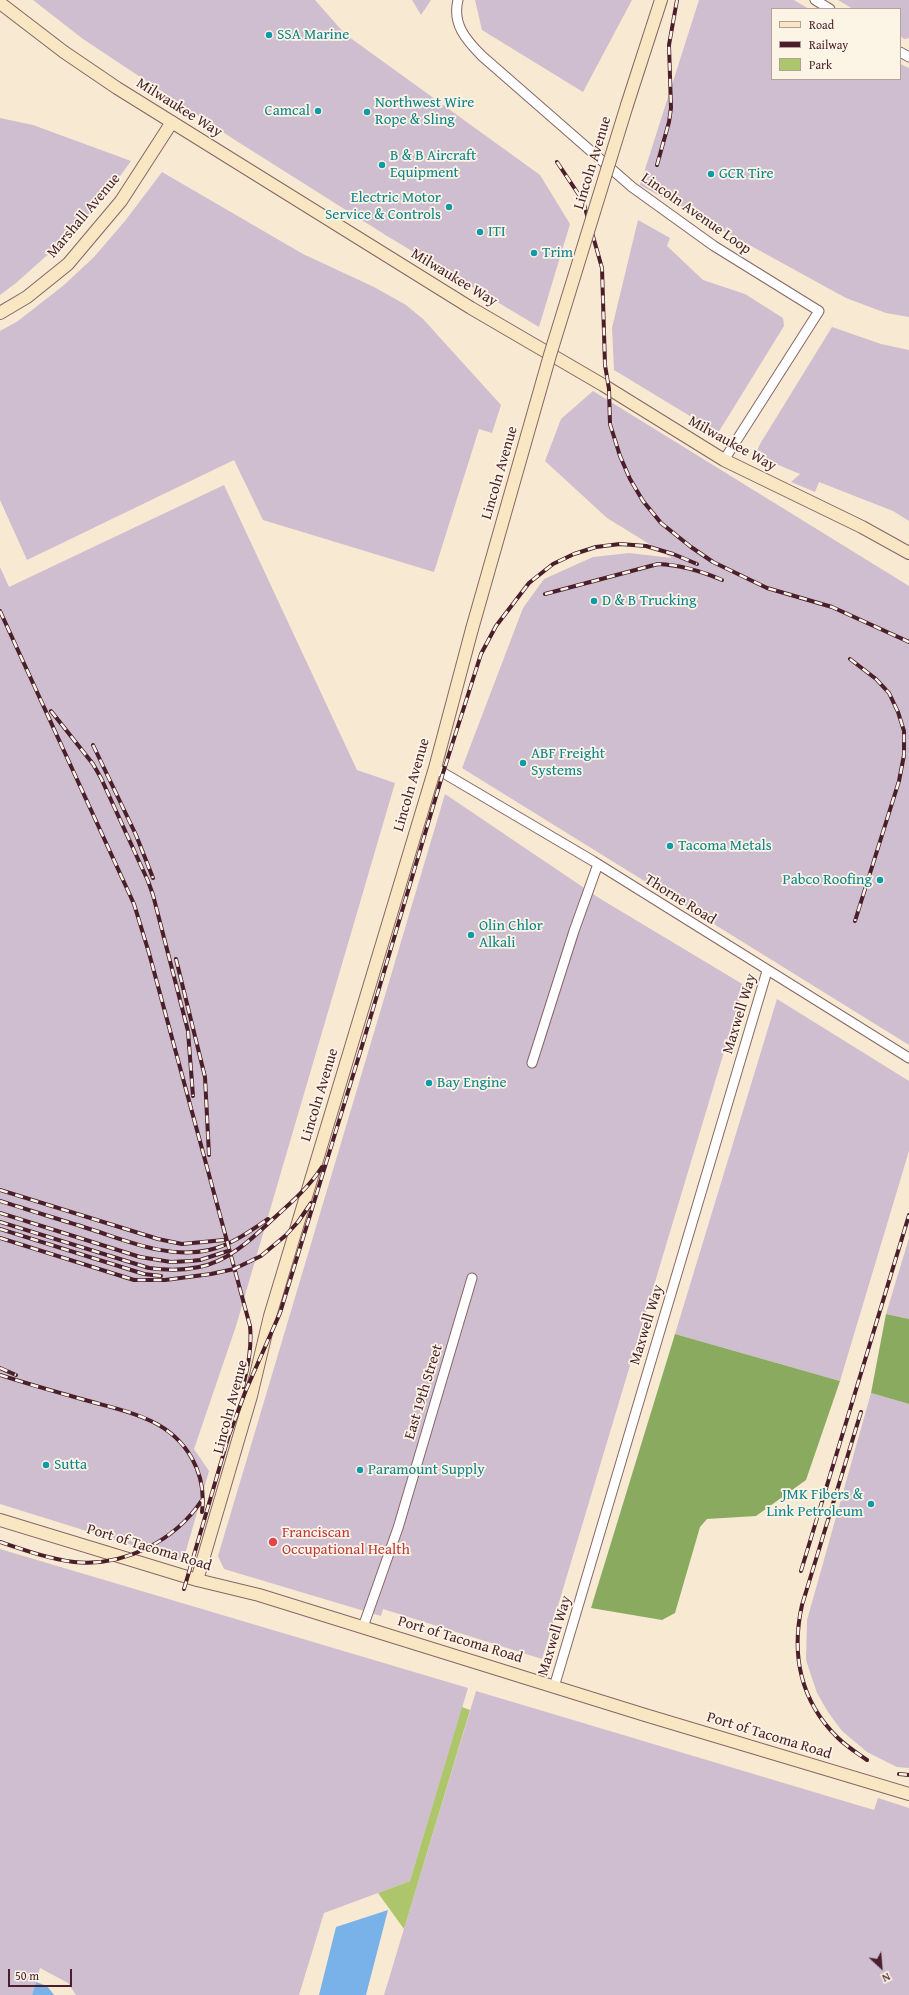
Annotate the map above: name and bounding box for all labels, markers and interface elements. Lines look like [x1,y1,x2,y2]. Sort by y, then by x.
legend [771,8,901,80]
text: Road [809,16,834,33]
place label: SSA Marine [277,26,349,44]
marker: SSA Marine [264,30,274,40]
text: Railway [809,36,848,53]
text: Park [809,56,832,73]
street label: Milwaukee Way [133,74,225,142]
place label: Northwest Wire Rope & Sling [375,94,474,129]
place label: Camcal [265,102,310,120]
marker: Camcal [313,106,323,116]
marker: Northwest Wire Rope & Sling [362,107,372,117]
street label: Lincoln Avenue [570,114,616,212]
place label: B & B Aircraft Equipment [390,147,476,182]
marker: B & B Aircraft Equipment [377,160,387,170]
place label: GCR Tire [719,165,774,183]
street label: Lincoln Avenue Loop [637,169,755,259]
marker: GCR Tire [706,169,716,179]
street label: Marshall Avenue [43,170,125,262]
place label: Electric Motor Service & Controls [325,189,441,224]
marker: Electric Motor Service & Controls [444,202,454,212]
place label: ITI [488,223,506,241]
marker: ITI [475,227,485,237]
place label: Trim [542,244,573,262]
street label: Milwaukee Way [407,245,501,311]
marker: Trim [529,248,539,258]
street label: Milwaukee Way [685,412,779,476]
street label: Lincoln Avenue [478,424,522,522]
place label: D & B Trucking [602,592,697,610]
marker: D & B Trucking [589,596,599,606]
street label: Lincoln Avenue [390,736,434,834]
place label: ABF Freight Systems [531,745,605,780]
marker: ABF Freight Systems [518,758,528,768]
place label: Tacoma Metals [678,837,772,855]
marker: Tacoma Metals [665,841,675,851]
street label: Thorne Road [641,871,719,929]
place label: Pabco Roofing [783,871,872,889]
marker: Pabco Roofing [875,875,885,885]
place label: Olin Chlor Alkali [479,917,543,952]
marker: Olin Chlor Alkali [466,930,476,940]
street label: Maxwell Way [719,972,761,1056]
street label: Lincoln Avenue [297,1046,343,1144]
place label: Bay Engine [437,1074,507,1092]
marker: Bay Engine [424,1078,434,1088]
street label: Maxwell Way [626,1283,668,1367]
street label: East 19th Street [401,1342,447,1442]
street label: Lincoln Avenue [210,1358,252,1456]
place label: Sutta [54,1456,87,1474]
marker: Sutta [41,1460,51,1470]
place label: Paramount Supply [368,1461,485,1479]
marker: Paramount Supply [355,1465,365,1475]
place label: JMK Fibers & Link Petroleum [767,1486,863,1521]
marker: JMK Fibers & Link Petroleum [866,1499,876,1509]
street label: Port of Tacoma Road [84,1520,214,1576]
place label: Franciscan Occupational Health [282,1524,410,1559]
marker: Franciscan Occupational Health [267,1536,279,1548]
street label: Maxwell Way [534,1594,576,1678]
street label: Port of Tacoma Road [395,1612,525,1668]
street label: Port of Tacoma Road [704,1708,834,1764]
north arrow [861,1947,901,1987]
scale bar [10,1961,74,1987]
text: 50 m [15,1967,39,1984]
text: N [879,1969,893,1987]

